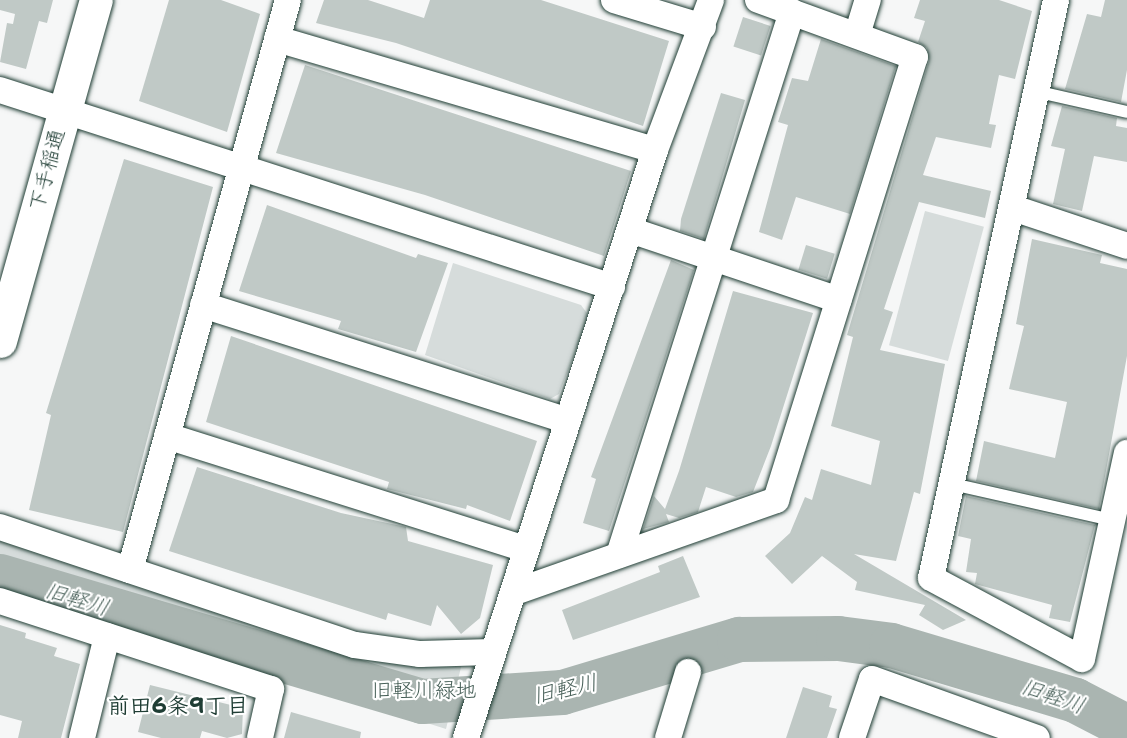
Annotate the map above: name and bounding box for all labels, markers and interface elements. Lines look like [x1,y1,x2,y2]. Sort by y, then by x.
street label: 下手稲通 [24,126,70,214]
water label: 旧軽川 [42,577,112,621]
water label: 旧軽川 [530,669,600,709]
water label: 旧軽川 [1018,673,1088,719]
park label: 旧軽川緑地 [372,677,476,703]
district label: 前田6条9丁目 [108,693,248,719]

